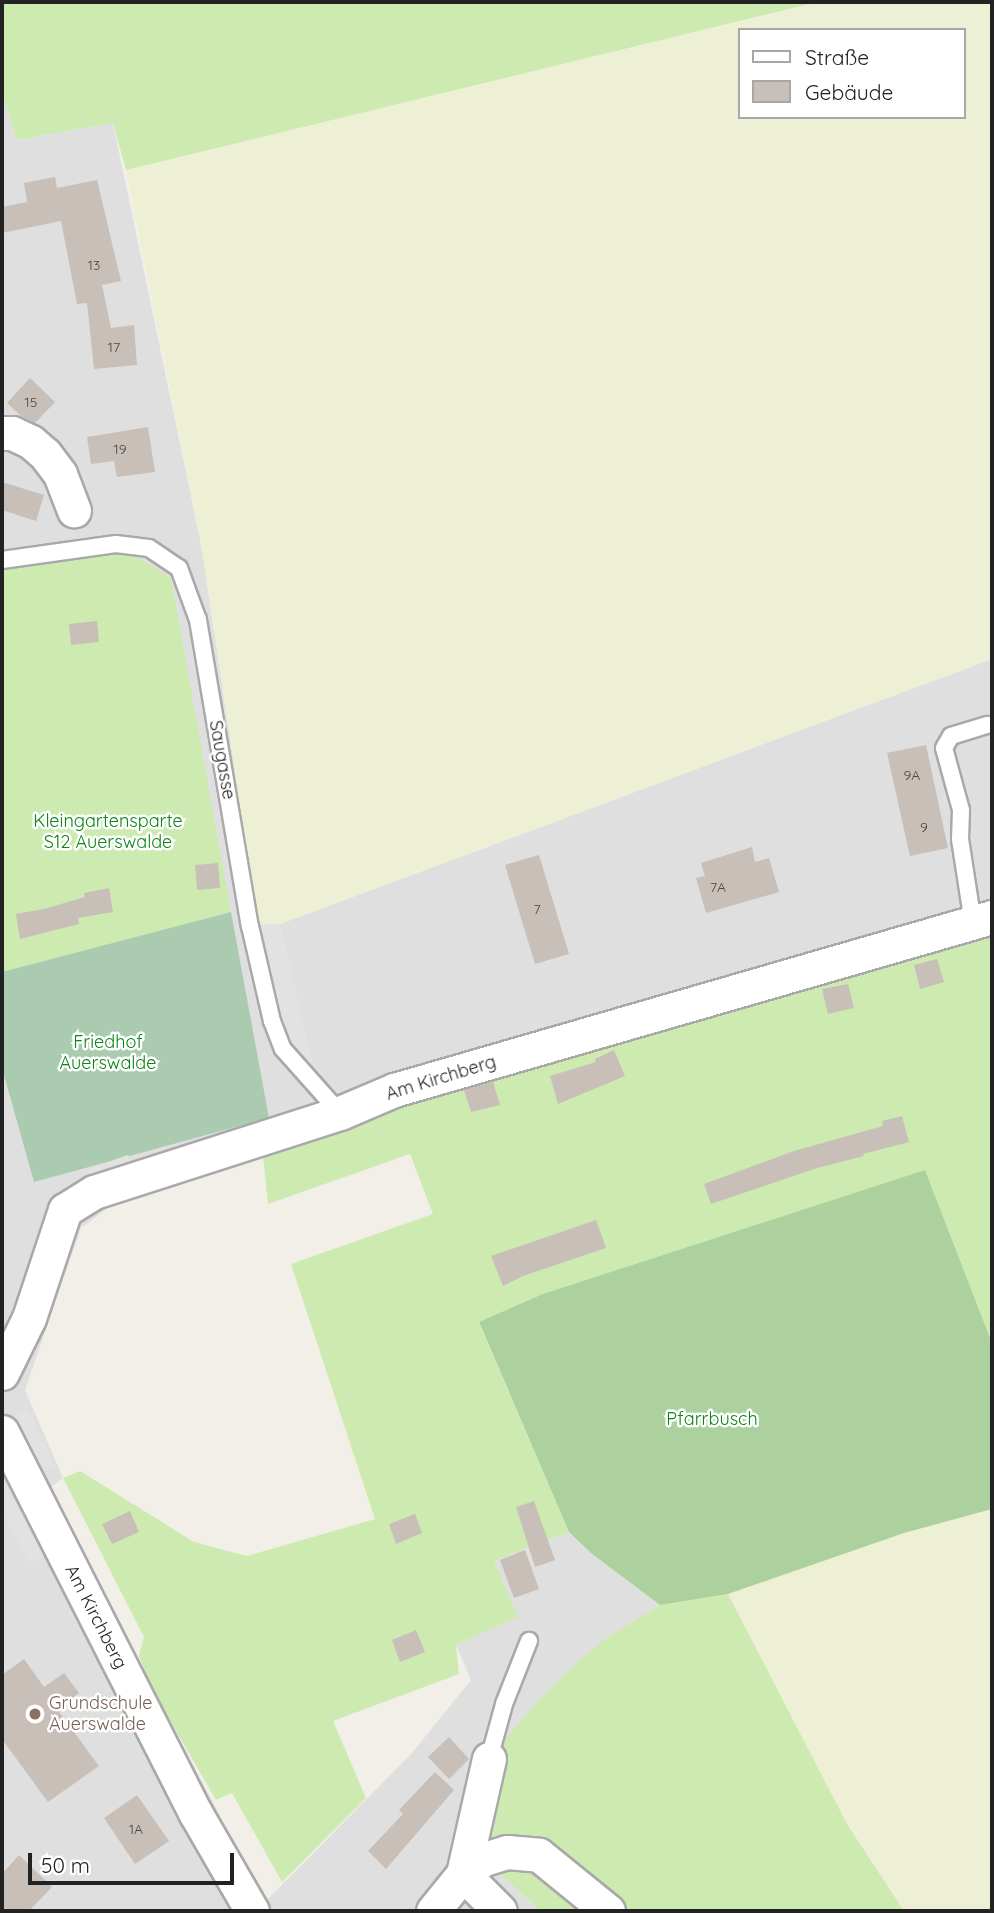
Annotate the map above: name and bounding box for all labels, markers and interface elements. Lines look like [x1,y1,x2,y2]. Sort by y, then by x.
legend [738,28,966,119]
text: Straße [805,44,869,70]
text: Gebäude [805,79,893,105]
house number: 13 [88,257,100,273]
house number: 17 [108,339,120,355]
house number: 15 [25,394,37,410]
house number: 19 [114,441,126,457]
street label: Saugasse [204,719,240,801]
house number: 9A [904,767,920,783]
park label: Kleingartensparte S12 Auerswalde [33,811,183,854]
house number: 9 [920,819,928,835]
house number: 7A [710,879,726,895]
house number: 7 [533,901,541,917]
park label: Friedhof Auerswalde [60,1032,156,1074]
street label: Am Kirchberg [383,1051,499,1105]
park label: Pfarrbusch [666,1408,758,1430]
street label: Am Kirchberg [60,1561,132,1673]
place label: Grundschule Auerswalde [49,1693,152,1736]
marker: Grundschule Auerswalde [27,1706,43,1722]
house number: 1A [129,1821,143,1837]
scale bar [32,1840,238,1884]
text: 50 m [41,1852,90,1878]

